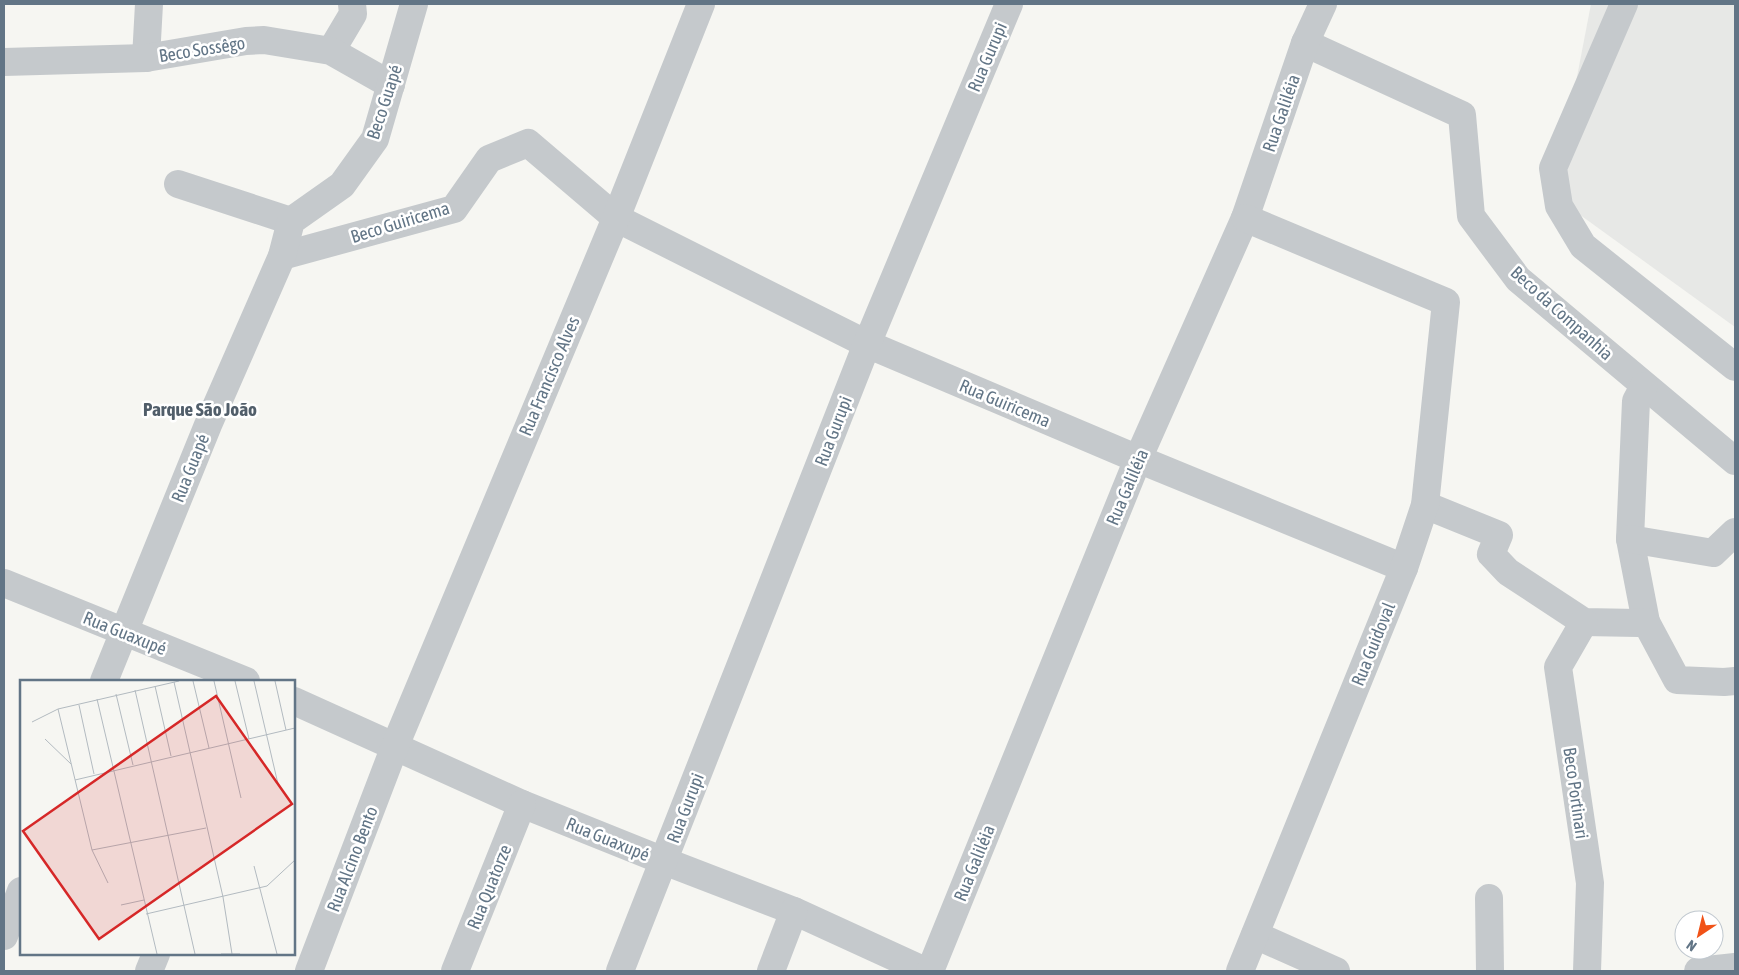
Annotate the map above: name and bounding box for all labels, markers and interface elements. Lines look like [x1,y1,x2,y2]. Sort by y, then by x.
street label: Rua Gurupi [963,19,1011,95]
street label: Beco Sossêgo [157,32,247,66]
street label: Beco Guapé [362,62,406,142]
street label: Rua Galiléia [1258,71,1304,155]
street label: Beco Guiricema [348,197,452,247]
street label: Beco da Companhia [1507,262,1617,364]
street label: Rua Francisco Alves [514,313,584,439]
street label: Rua Guiricema [956,374,1054,432]
street label: Rua Gurupi [810,393,856,469]
district label: Parque São João [143,398,257,420]
street label: Rua Guapé [167,431,213,505]
street label: Rua Galiléia [1102,446,1152,528]
street label: Rua Guidoval [1347,599,1399,689]
street label: Rua Guaxupé [80,607,170,659]
inset map [20,680,295,955]
street label: Beco Portinari [1559,746,1593,840]
street label: Rua Gurupi [662,770,708,846]
street label: Rua Alcino Bento [322,803,382,915]
street label: Rua Guaxupé [563,813,653,865]
street label: Rua Galiléia [949,822,999,904]
street label: Rua Quatorze [463,842,515,932]
north arrow [1674,910,1724,960]
text: N [1684,937,1700,955]

